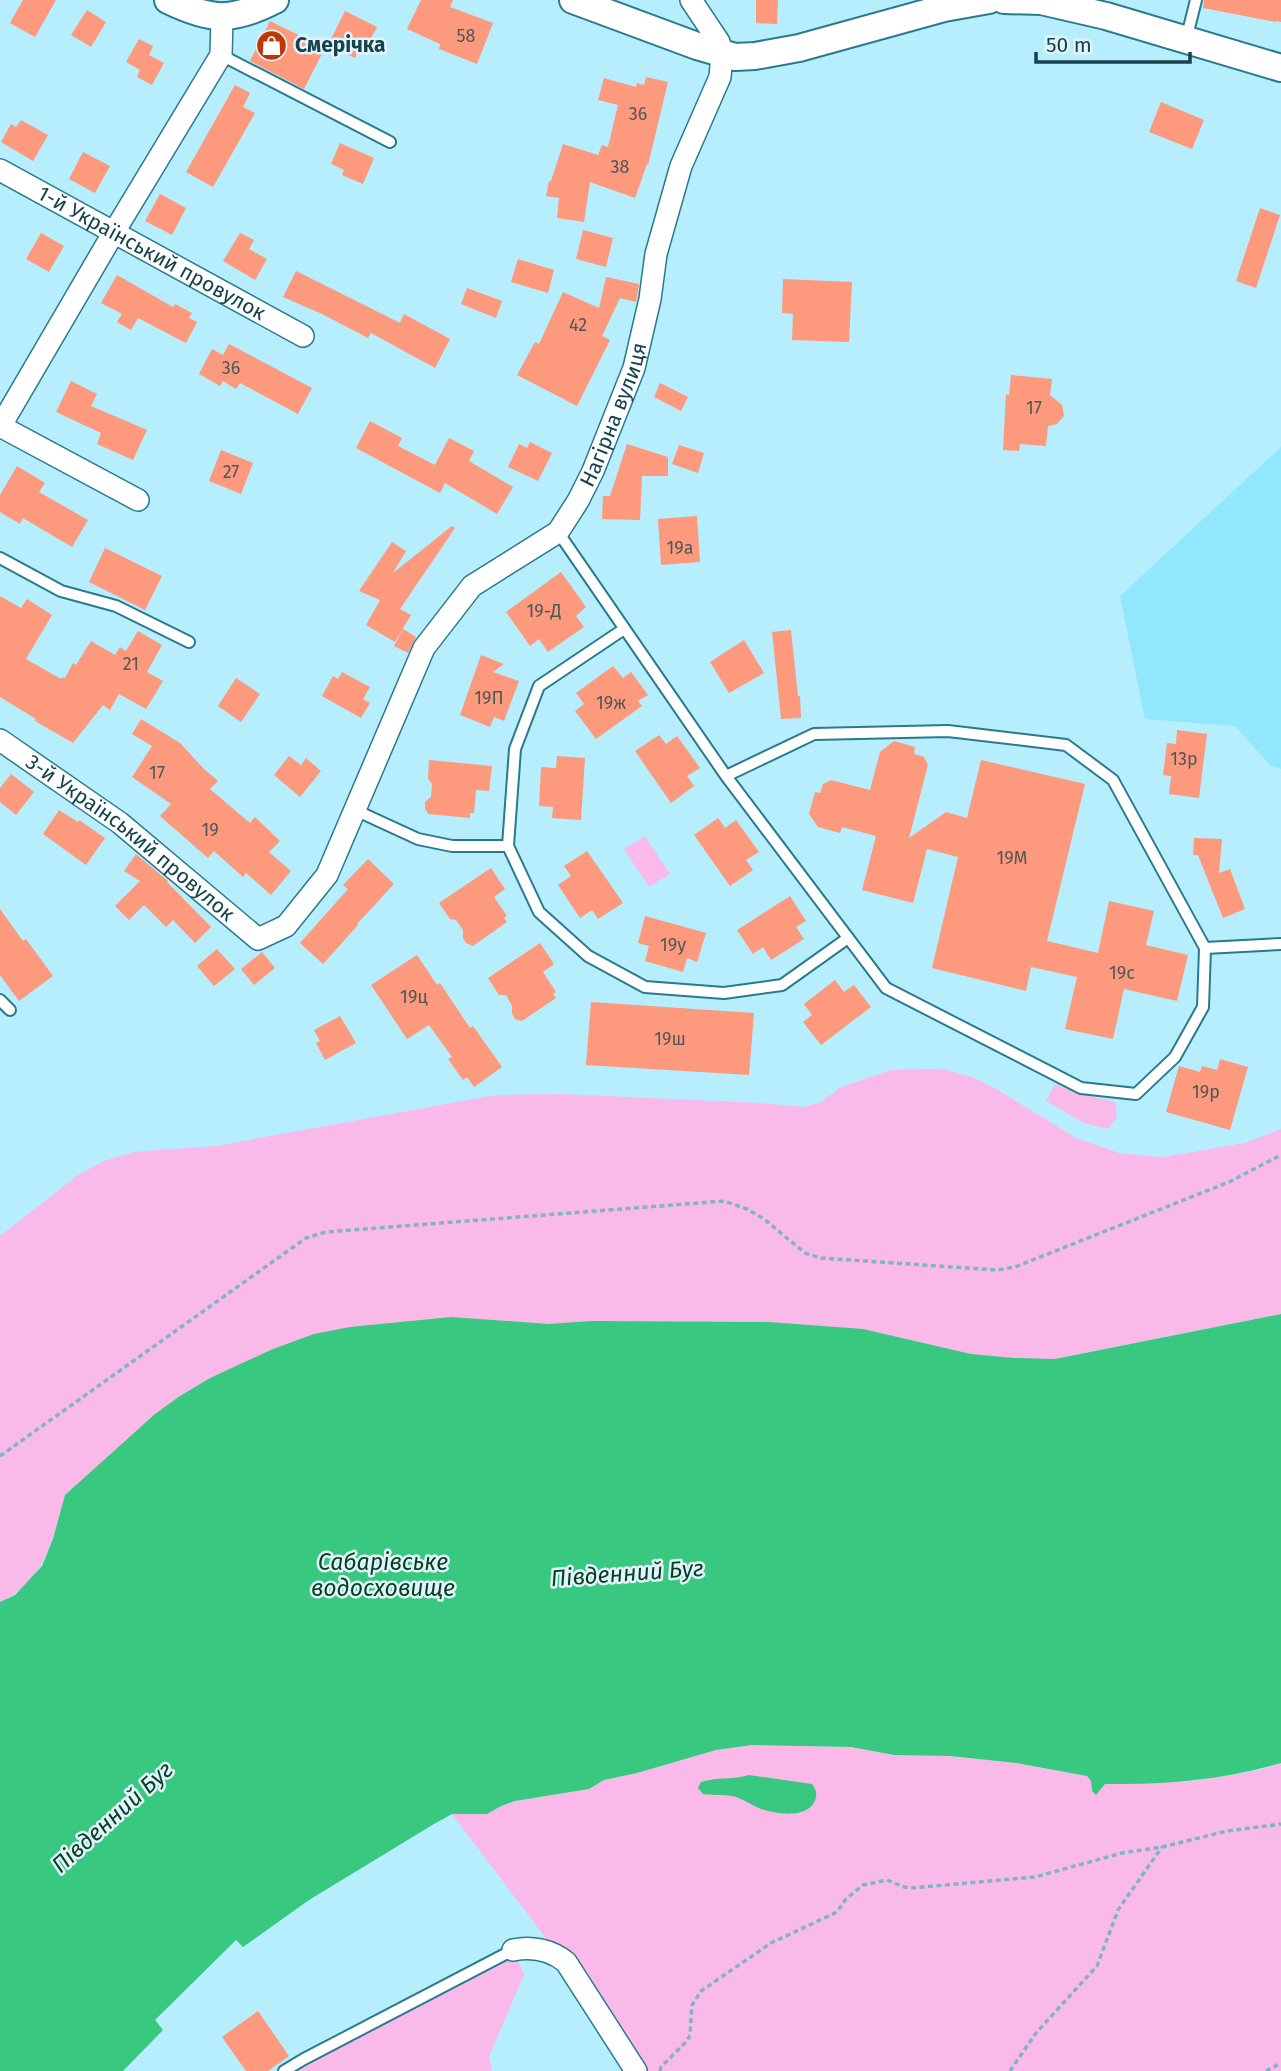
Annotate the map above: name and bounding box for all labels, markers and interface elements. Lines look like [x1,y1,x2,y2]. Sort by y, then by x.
scale bar [1036,21,1190,65]
house number: 58 [457,25,476,47]
shop icon: Смерічка [255,28,289,62]
place label: Смерічка [295,32,386,58]
text: 50 m [1046,32,1092,58]
house number: 36 [629,103,647,125]
house number: 38 [611,156,630,178]
street label: 1-й Український провулок [33,180,270,326]
house number: 42 [569,314,587,336]
street label: Нагірна вулиця [574,340,653,491]
house number: 36 [222,357,240,379]
house number: 17 [1026,397,1042,419]
house number: 27 [223,461,239,483]
house number: 19а [667,537,693,559]
house number: 19-Д [527,600,561,622]
house number: 21 [123,653,139,675]
house number: 19П [474,687,504,709]
house number: 19ж [596,692,626,714]
house number: 13р [1170,748,1198,770]
street label: 3-й Український провулок [21,749,240,927]
house number: 17 [149,762,165,784]
house number: 19 [201,819,219,841]
house number: 19М [996,847,1028,869]
house number: 19у [660,934,686,956]
house number: 19с [1109,962,1135,984]
house number: 19ц [400,986,428,1008]
house number: 19ш [654,1028,686,1050]
house number: 19р [1192,1081,1220,1103]
water label: Сабарівське водосховище [311,1548,455,1602]
water label: Південний Буг [550,1554,704,1592]
water label: Південний Буг [46,1755,178,1879]

